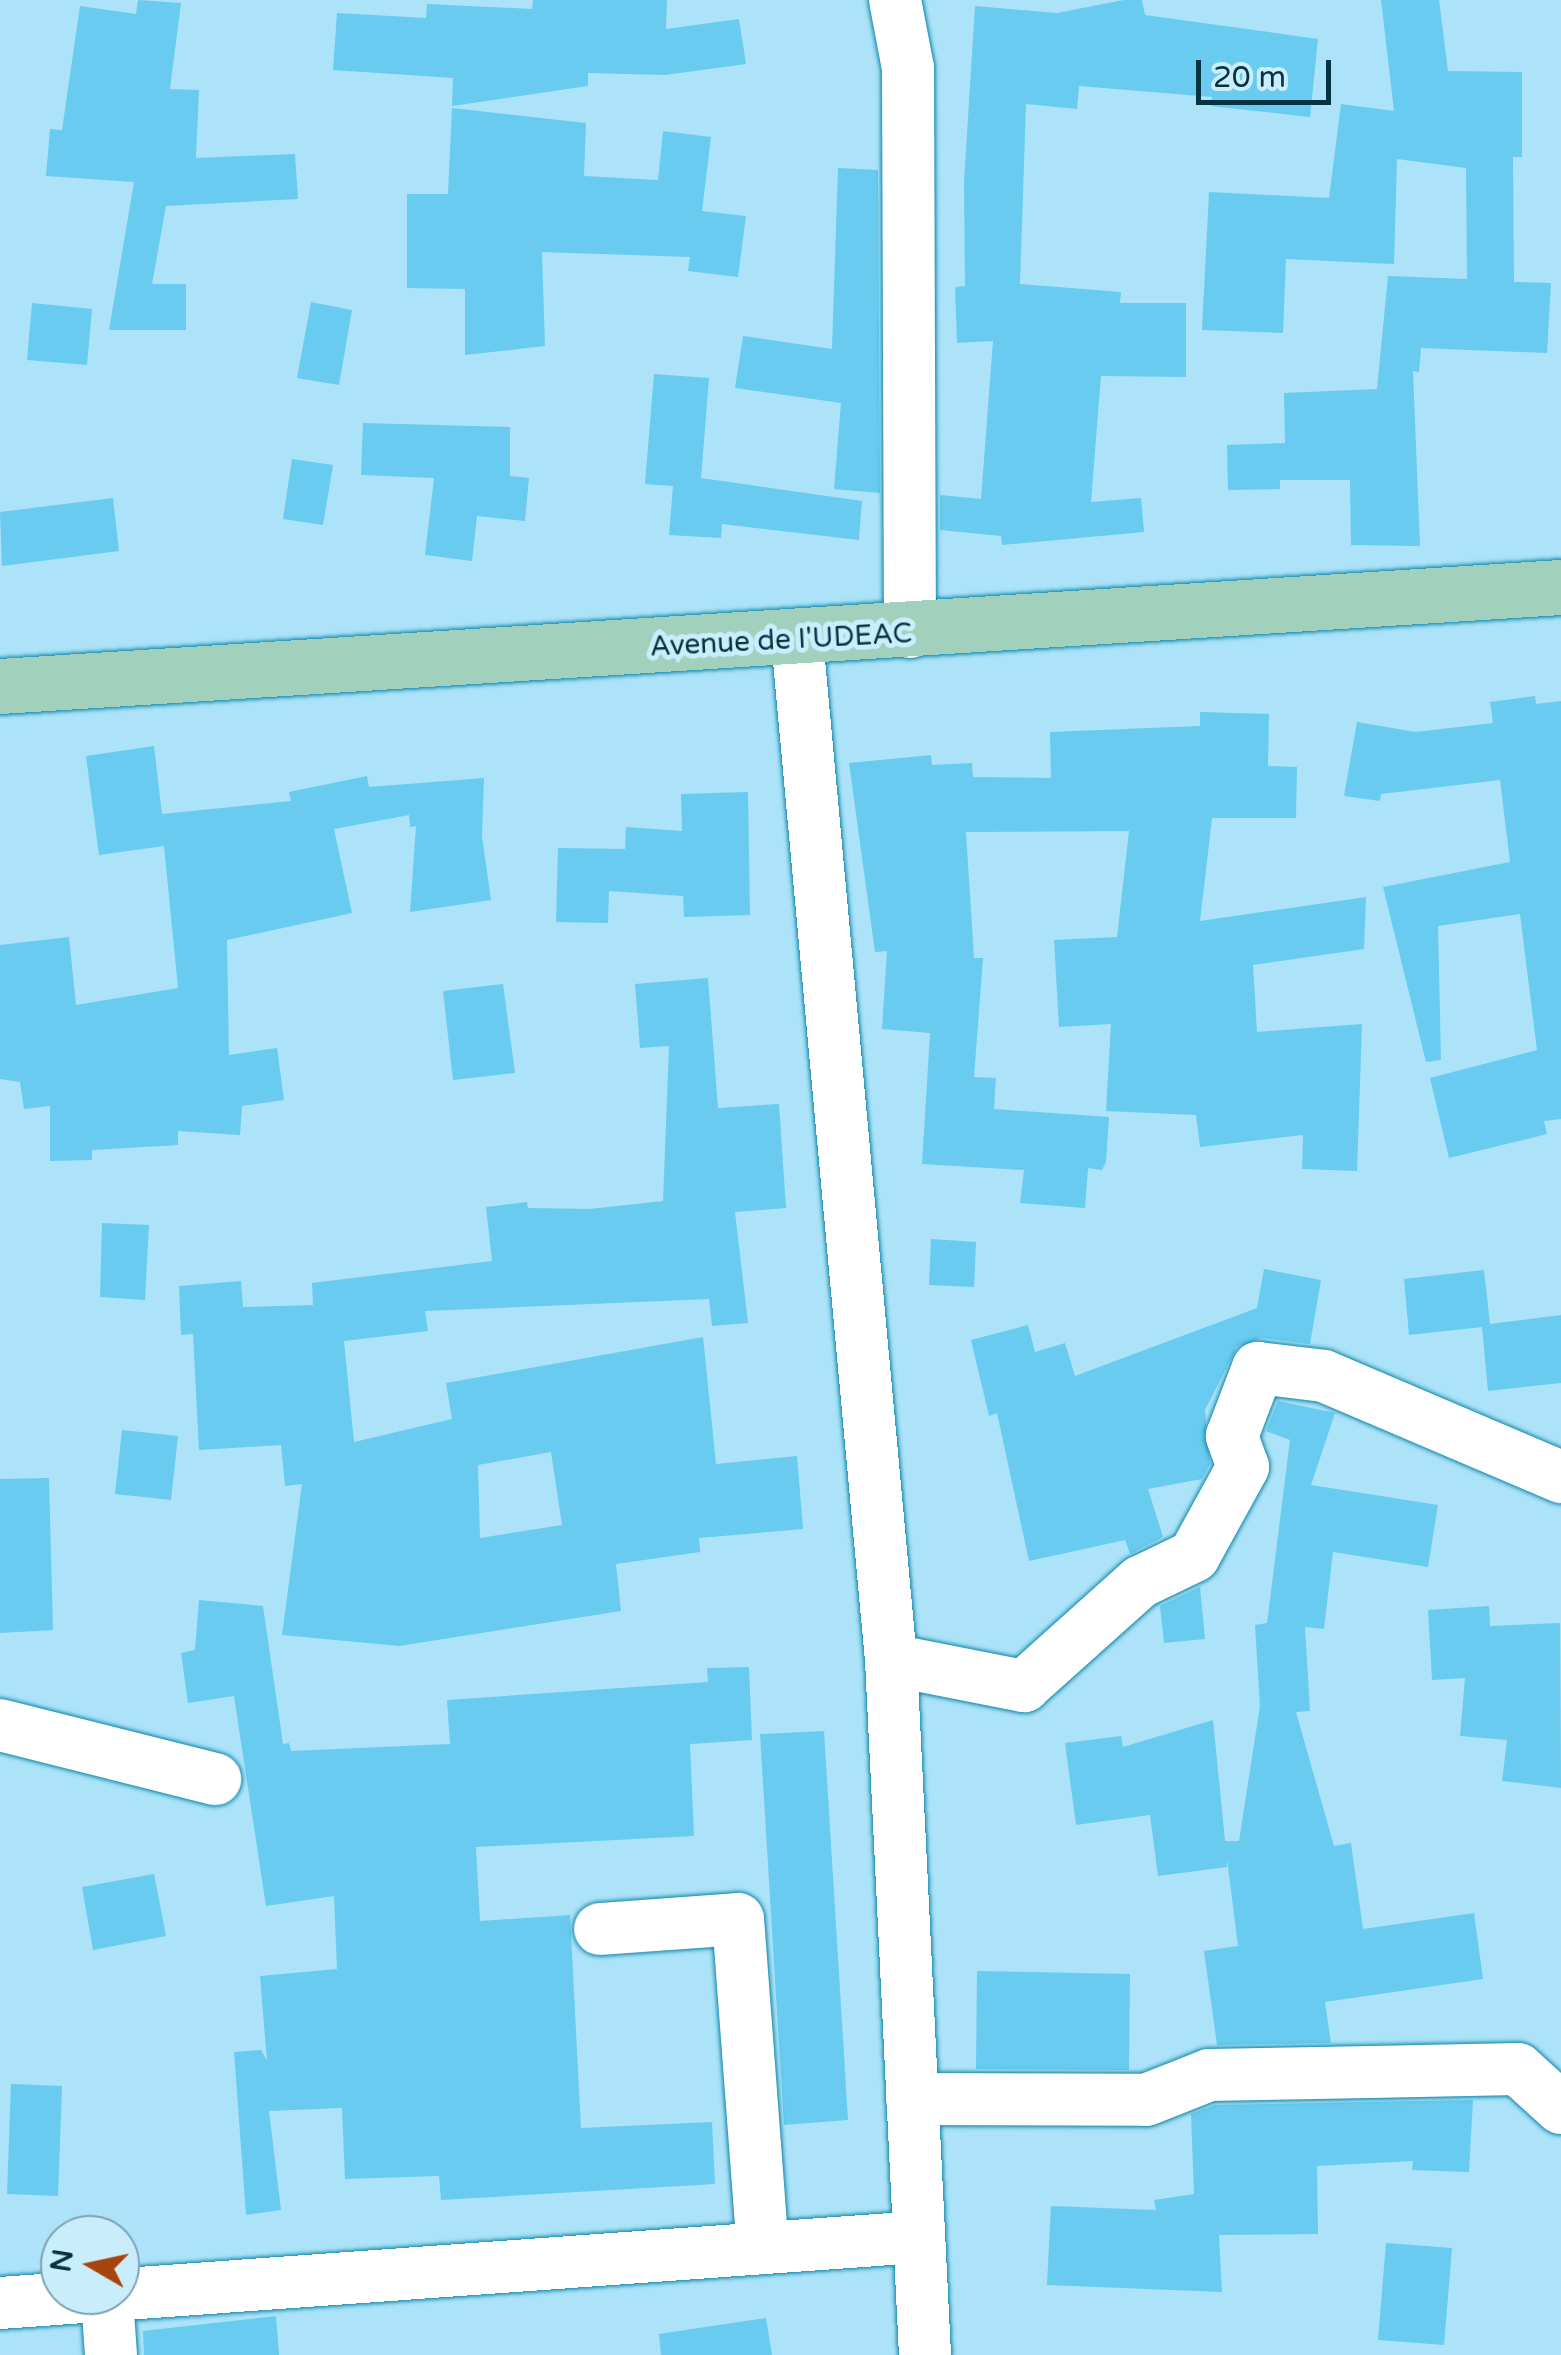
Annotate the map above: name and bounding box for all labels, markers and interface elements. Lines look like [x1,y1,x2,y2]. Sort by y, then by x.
scale bar [1201,40,1336,102]
text: 20 m [1213,59,1286,96]
street label: Avenue de I'UDEAC [649,616,913,664]
north arrow [40,2215,140,2315]
text: N [44,2247,81,2274]

